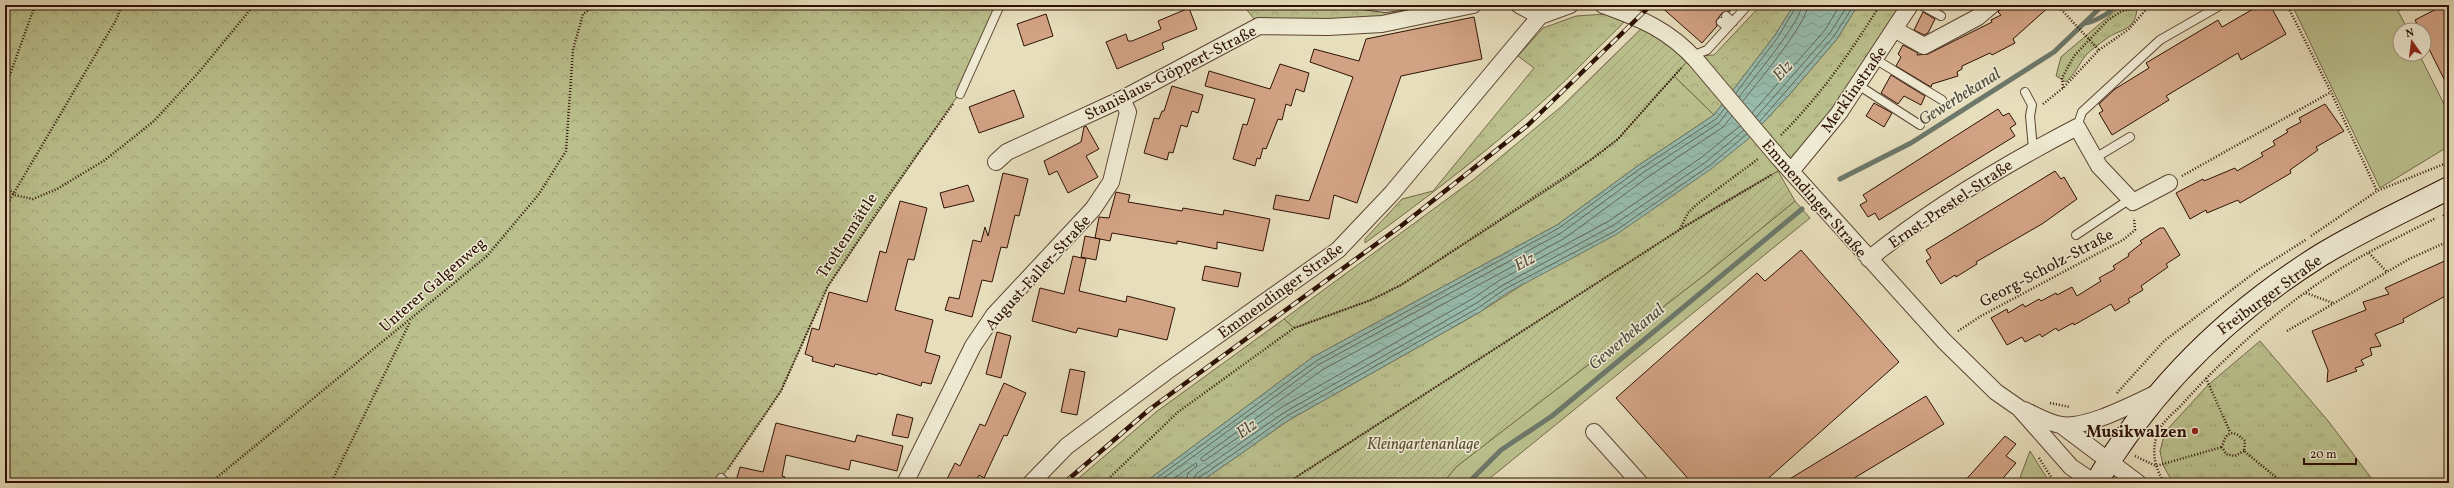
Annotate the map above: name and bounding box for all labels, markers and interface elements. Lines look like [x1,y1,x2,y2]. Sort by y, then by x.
street label: Stanislaus-Göppert-Straße [1081,21,1261,127]
north arrow [2392,22,2432,62]
text: N [2404,26,2416,42]
street label: Merklinstraße [1817,42,1893,138]
water label: Elz [1768,55,1799,87]
water label: Gewerbekanal [1914,63,2005,132]
street label: Emmendinger Straße [1756,135,1871,263]
street label: Ernst-Prestel-Straße [1885,155,2018,254]
street label: Trottenmättle [812,189,883,283]
street label: August-Faller-Straße [981,211,1096,336]
street label: Georg-Scholz-Straße [1976,224,2118,313]
street label: Unterer Galgenweg [375,233,491,338]
street label: Emmendinger Straße [1214,239,1348,345]
water label: Elz [1510,247,1540,277]
street label: Freiburger Straße [2214,250,2327,341]
water label: Gewerbekanal [1584,298,1670,376]
water label: Elz [1232,414,1262,445]
place label: Musikwalzen [2086,422,2187,444]
marker: Musikwalzen [2190,426,2200,436]
park label: Kleingartenanlage [1367,434,1479,456]
scale bar [2304,440,2356,466]
text: 20 m [2310,447,2337,463]

